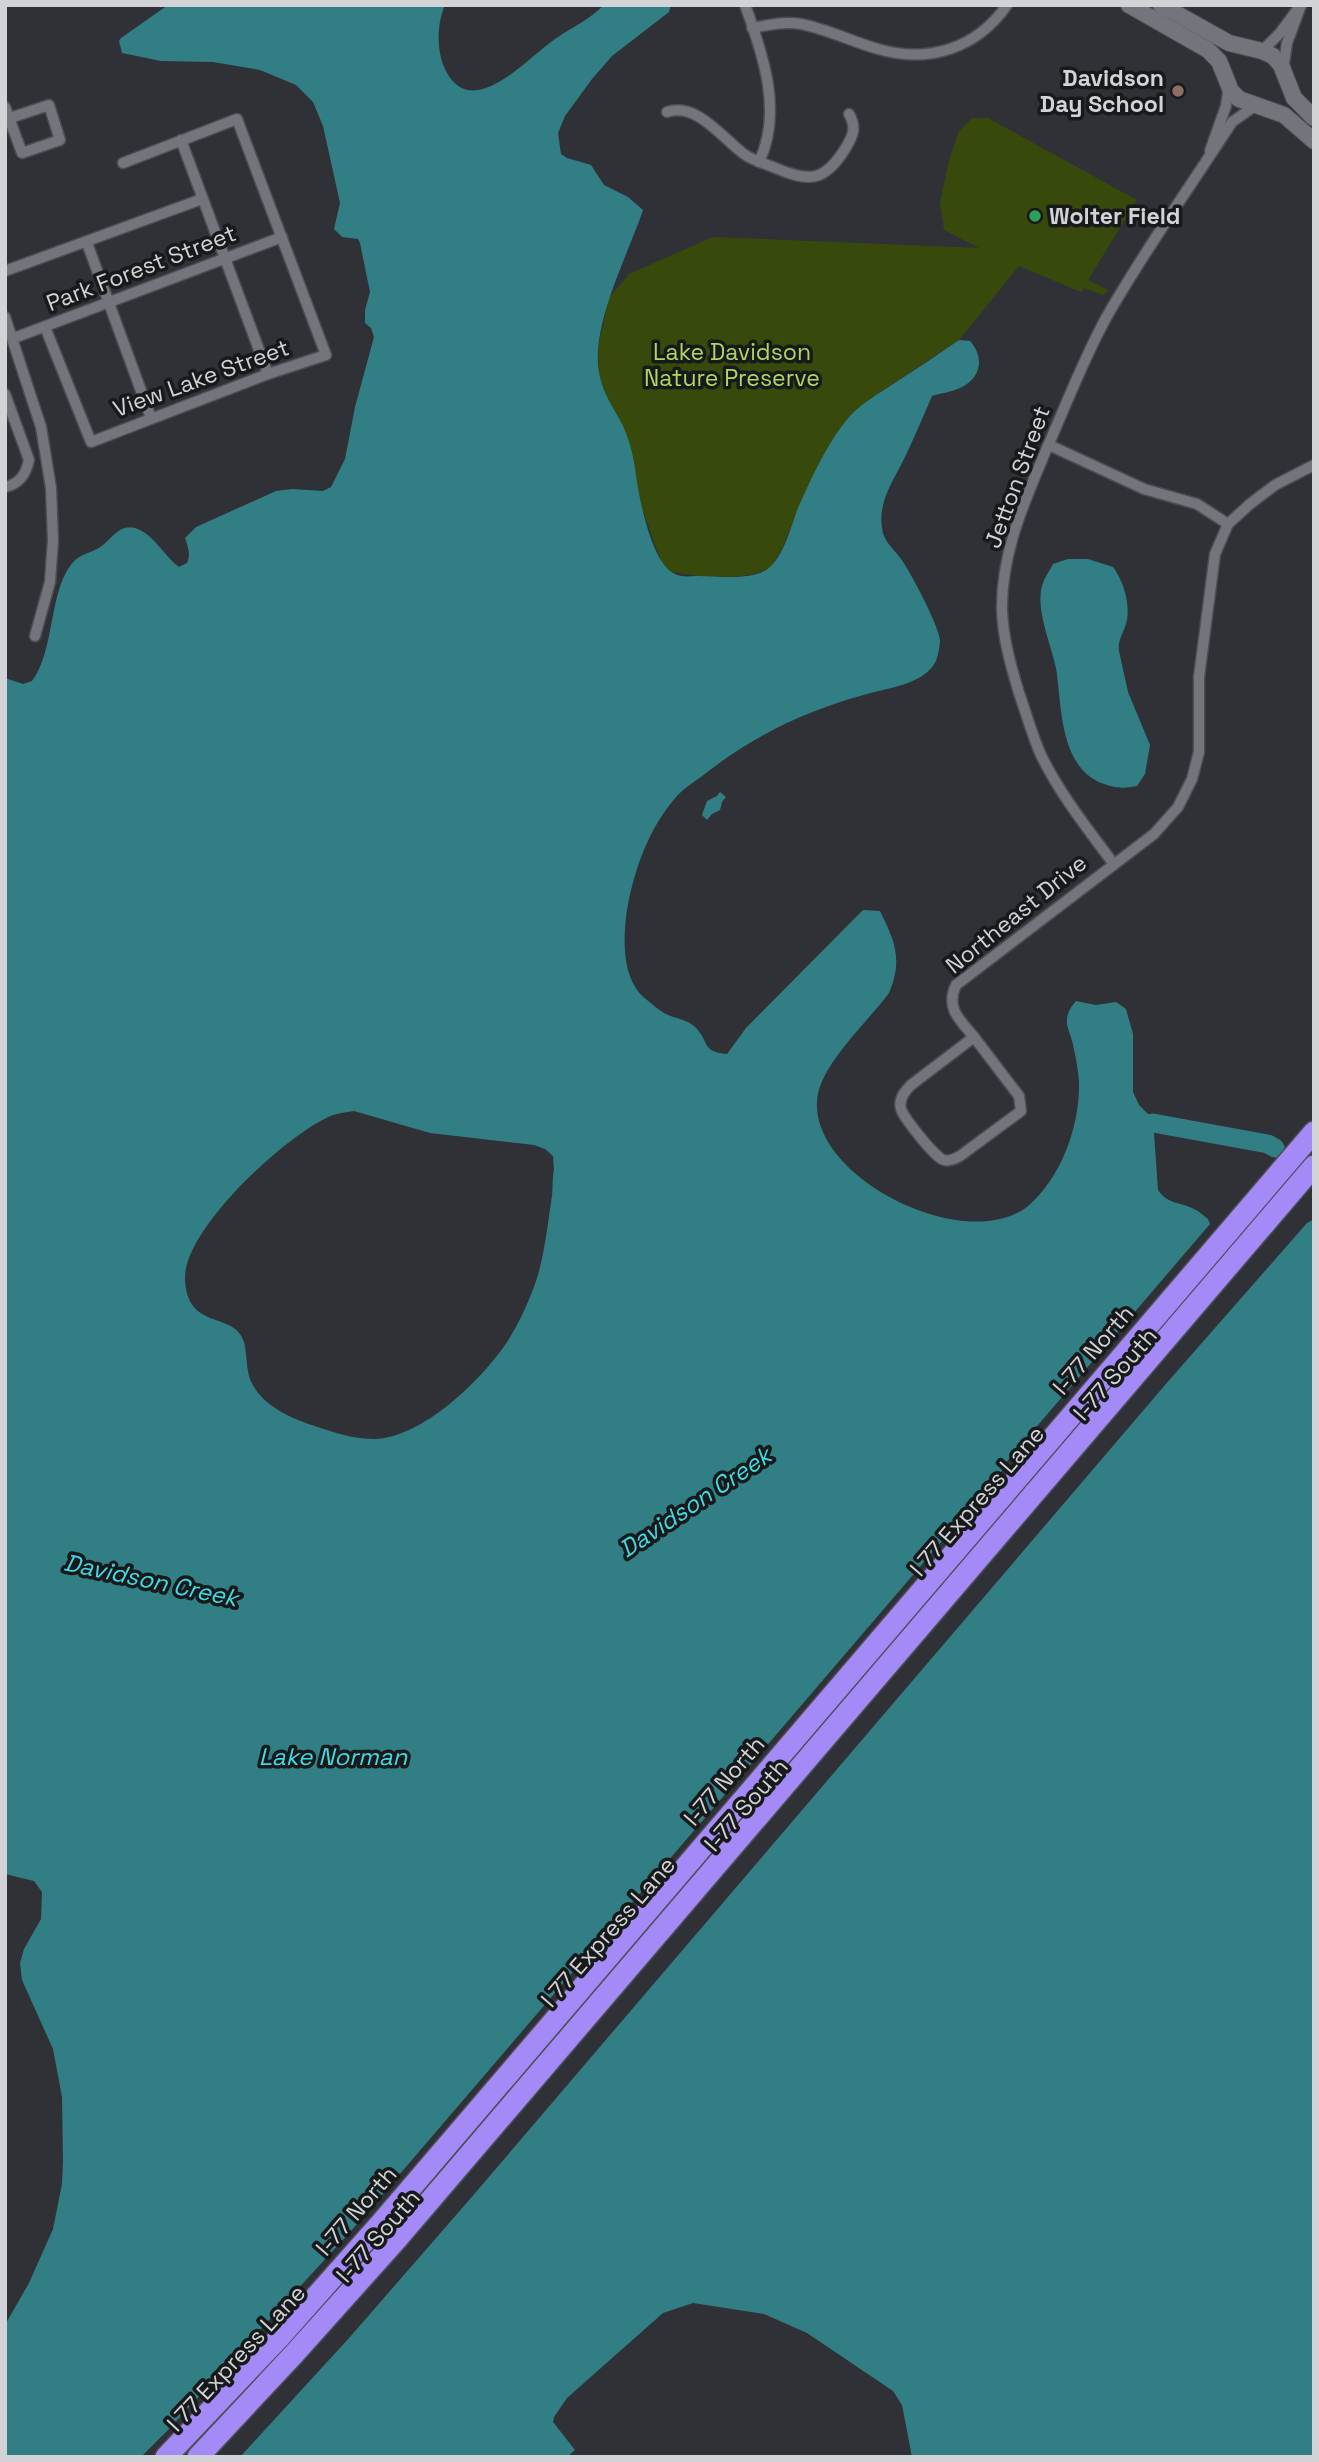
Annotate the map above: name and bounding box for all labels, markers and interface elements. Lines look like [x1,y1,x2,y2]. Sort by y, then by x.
place label: Davidson Day School [1040,63,1164,119]
marker: Davidson Day School [1170,83,1186,99]
place label: Wolter Field [1049,201,1180,231]
marker: Wolter Field [1027,208,1043,224]
street label: Park Forest Street [42,218,240,318]
street label: View Lake Street [109,332,293,424]
park label: Lake Davidson Nature Preserve [644,337,820,393]
street label: Jetton Street [977,402,1057,552]
street label: Northeast Drive [939,848,1093,980]
street label: I-77 North [1046,1299,1140,1401]
street label: I-77 South [1066,1321,1164,1427]
street label: I 77 Express Lane [903,1419,1051,1583]
water label: Davidson Creek [613,1438,780,1564]
water label: Davidson Creek [61,1546,244,1614]
street label: I-77 North [677,1730,771,1832]
water label: Lake Norman [259,1741,409,1772]
street label: I-77 South [697,1752,795,1858]
street label: I 77 Express Lane [534,1850,682,2014]
street label: I-77 North [309,2160,403,2262]
street label: I-77 South [329,2183,427,2289]
street label: I 77 Express Lane [160,2278,312,2438]

